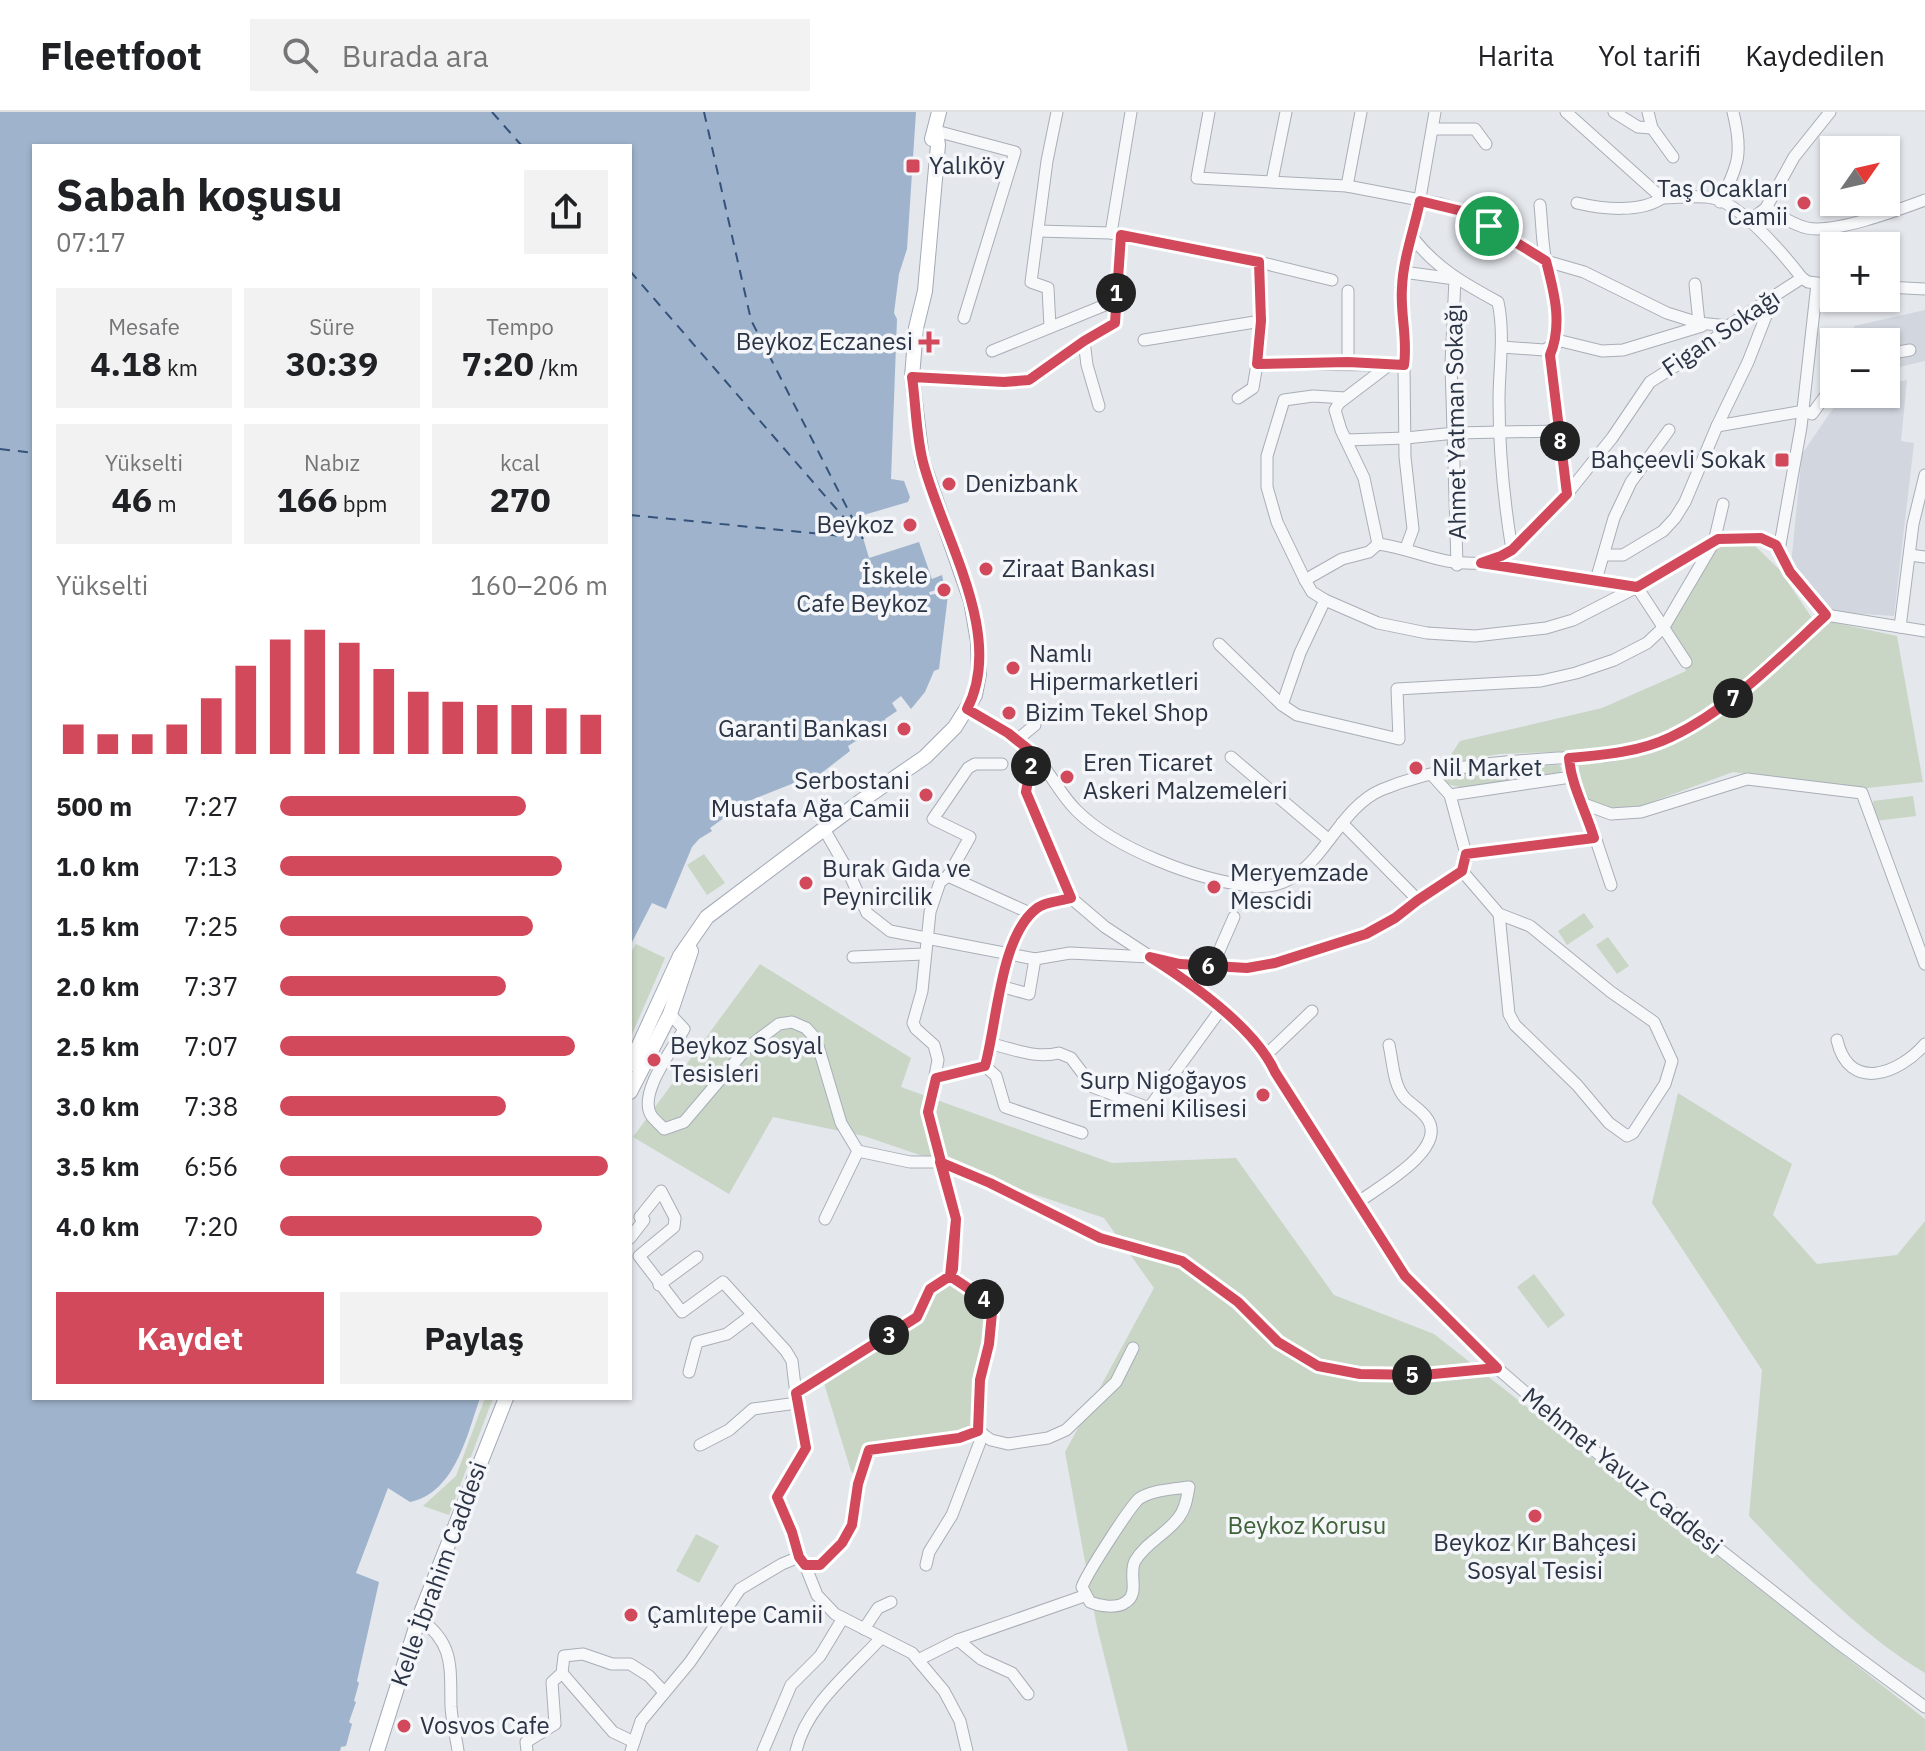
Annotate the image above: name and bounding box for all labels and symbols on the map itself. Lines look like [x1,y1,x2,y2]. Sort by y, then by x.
north arrow [1820,136,1900,216]
place label: Yalıköy [929,149,1005,181]
marker: Yalıköy [904,157,922,175]
place label: Taş Ocakları Camii [1657,172,1788,232]
pin [1455,192,1523,260]
marker: Taş Ocakları Camii [1795,194,1813,212]
pin: 1 [1096,273,1136,313]
street label: Figan Sokağı [1655,281,1786,383]
street label: Ahmet Yatman Sokağı [1437,304,1473,540]
place label: Beykoz Eczanesi [736,325,913,357]
marker: Beykoz Eczanesi [920,333,938,351]
pin: 8 [1540,421,1580,461]
place label: Bahçeevli Sokak [1590,443,1766,475]
marker: Bahçeevli Sokak [1773,451,1791,469]
place label: Denizbank [965,467,1078,499]
marker: Denizbank [940,475,958,493]
place label: Beykoz [817,508,894,540]
marker: Beykoz [901,516,919,534]
place label: Ziraat Bankası [1002,552,1156,584]
place label: İskele Cafe Beykoz [796,559,928,619]
marker: Ziraat Bankası [977,560,995,578]
marker: İskele Cafe Beykoz [935,581,953,599]
place label: Namlı Hipermarketleri [1029,637,1199,697]
marker: Namlı Hipermarketleri [1004,659,1022,677]
pin: 7 [1713,678,1753,718]
place label: Bizim Tekel Shop [1025,696,1208,728]
marker: Bizim Tekel Shop [1000,704,1018,722]
place label: Garanti Bankası [718,712,888,744]
marker: Garanti Bankası [895,720,913,738]
pin: 2 [1011,746,1051,786]
place label: Eren Ticaret Askeri Malzemeleri [1083,746,1288,806]
place label: Nil Market [1432,751,1542,783]
marker: Nil Market [1407,759,1425,777]
place label: Serbostani Mustafa Ağa Camii [711,764,910,824]
marker: Eren Ticaret Askeri Malzemeleri [1058,768,1076,786]
marker: Serbostani Mustafa Ağa Camii [917,786,935,804]
place label: Burak Gıda ve Peynircilik [822,852,971,912]
place label: Meryemzade Mescidi [1230,856,1369,916]
marker: Burak Gıda ve Peynircilik [797,874,815,892]
marker: Meryemzade Mescidi [1205,878,1223,896]
pin: 6 [1188,946,1228,986]
place label: Beykoz Sosyal Tesisleri [670,1029,823,1089]
marker: Beykoz Sosyal Tesisleri [645,1051,663,1069]
place label: Surp Nigoğayos Ermeni Kilisesi [1080,1064,1247,1124]
marker: Surp Nigoğayos Ermeni Kilisesi [1254,1086,1272,1104]
pin: 4 [964,1279,1004,1319]
pin: 3 [869,1315,909,1355]
pin: 5 [1392,1355,1432,1395]
street label: Mehmet Yavuz Caddesi [1516,1379,1729,1561]
street label: Kelle İbrahim Caddesi [382,1457,494,1691]
marker: Beykoz Kır Bahçesi Sosyal Tesisi [1526,1507,1544,1525]
park label: Beykoz Korusu [1228,1509,1386,1541]
place label: Beykoz Kır Bahçesi Sosyal Tesisi [1433,1526,1637,1586]
place label: Çamlıtepe Camii [647,1598,823,1630]
marker: Çamlıtepe Camii [622,1606,640,1624]
place label: Vosvos Cafe [420,1709,550,1741]
marker: Vosvos Cafe [395,1717,413,1735]

